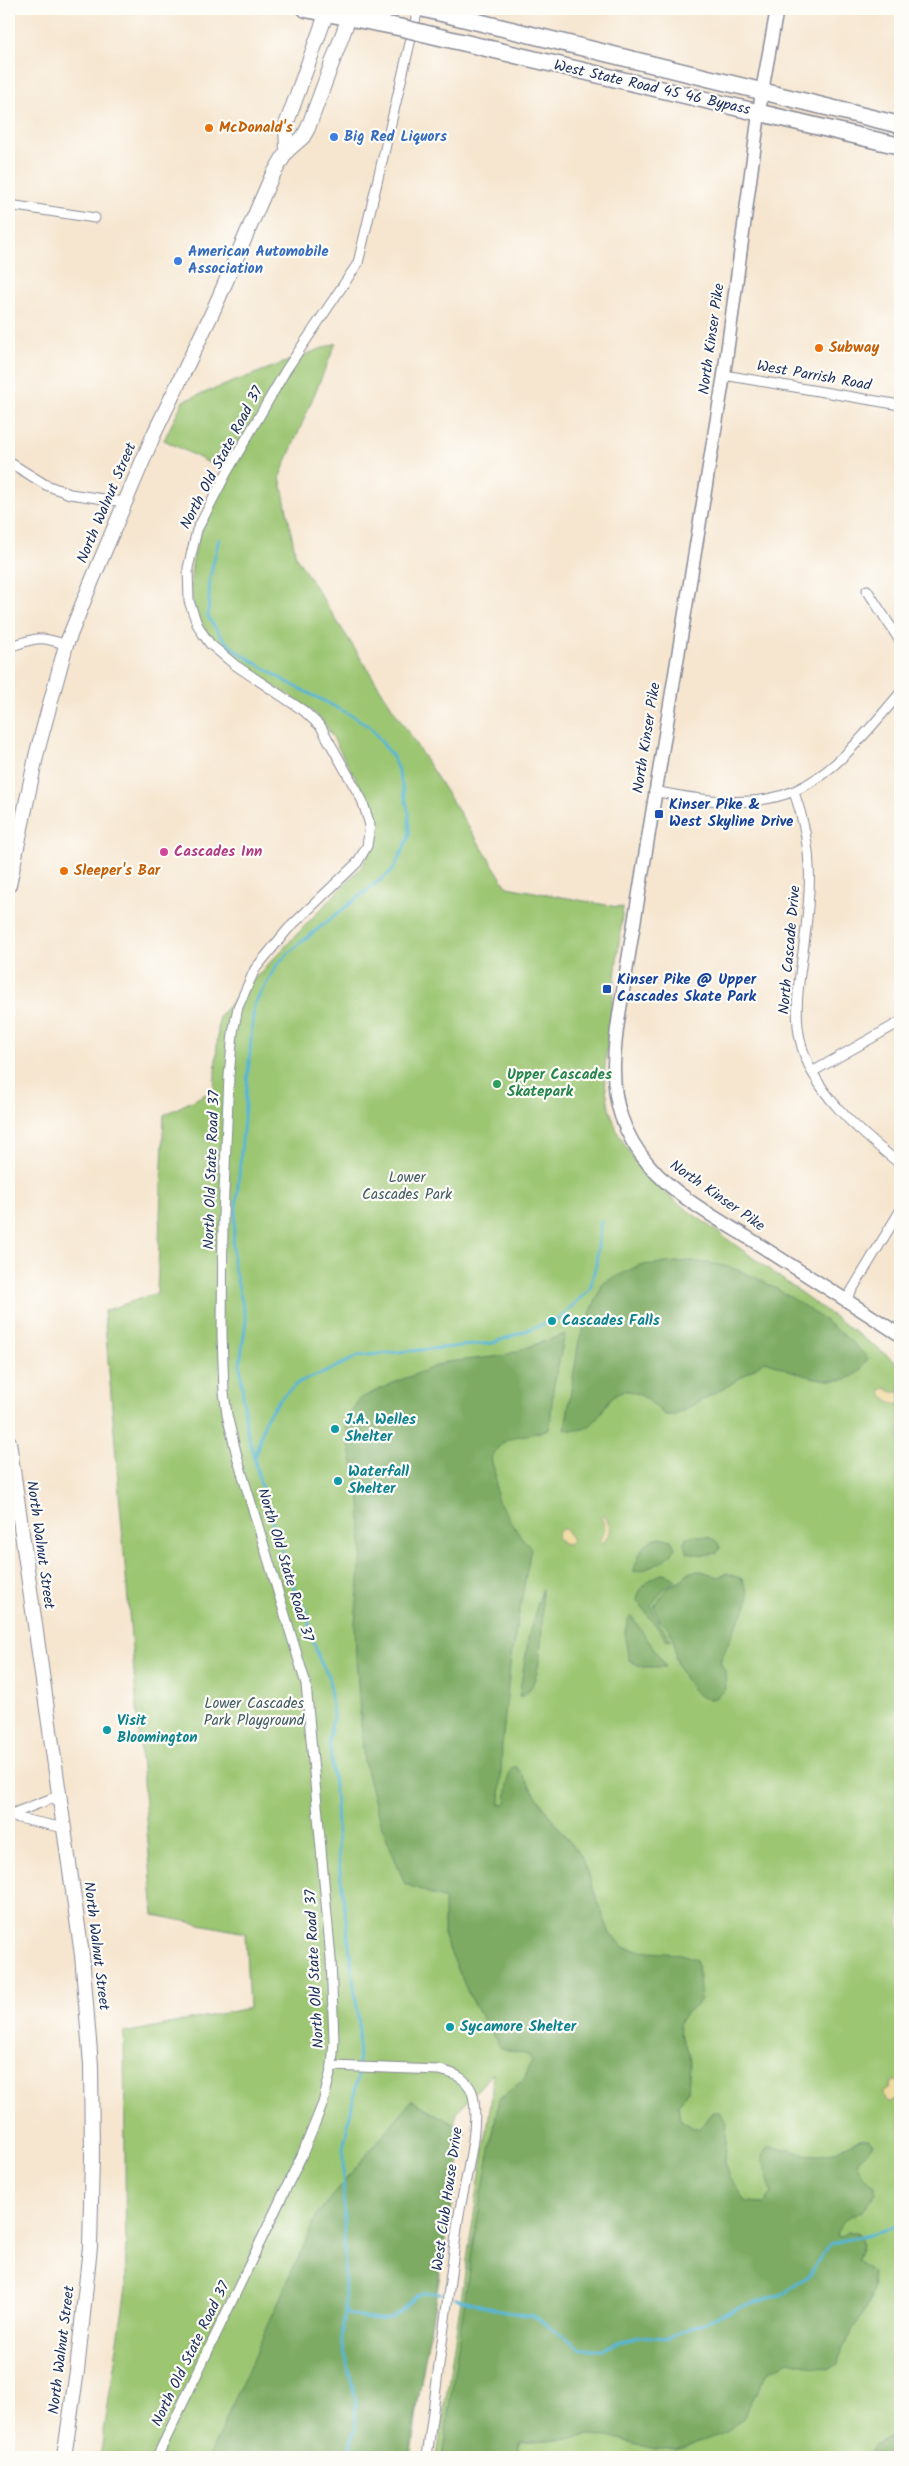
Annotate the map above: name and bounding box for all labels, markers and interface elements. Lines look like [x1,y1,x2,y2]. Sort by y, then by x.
street label: West State Road 45 46 Bypass [552,54,753,122]
place label: McDonald's [219,116,293,140]
marker: McDonald's [203,122,215,134]
place label: Big Red Liquors [344,125,447,149]
marker: Big Red Liquors [328,131,340,143]
place label: American Automobile Association [188,240,329,281]
marker: American Automobile Association [172,255,184,267]
street label: North Kinser Pike [692,282,732,396]
place label: Subway [829,336,879,360]
marker: Subway [813,342,825,354]
street label: West Parrish Road [755,354,874,398]
street label: North Old State Road 37 [174,381,270,534]
street label: North Walnut Street [71,439,143,567]
street label: North Kinser Pike [626,681,668,795]
place label: Kinser Pike & West Skyline Drive [669,793,794,834]
marker: Kinser Pike & West Skyline Drive [653,808,665,820]
place label: Cascades Inn [174,840,262,864]
marker: Cascades Inn [158,846,170,858]
place label: Sleeper's Bar [74,859,161,883]
marker: Sleeper's Bar [58,865,70,877]
street label: North Cascade Drive [772,884,808,1016]
place label: Kinser Pike @ Upper Cascades Skate Park [617,968,757,1009]
marker: Kinser Pike @ Upper Cascades Skate Park [601,983,613,995]
place label: Upper Cascades Skatepark [507,1063,612,1104]
marker: Upper Cascades Skatepark [491,1078,503,1090]
street label: North Old State Road 37 [197,1089,227,1250]
street label: North Kinser Pike [664,1154,770,1238]
park label: Lower Cascades Park [362,1166,453,1207]
place label: Cascades Falls [562,1309,660,1333]
marker: Cascades Falls [546,1315,558,1327]
place label: J.A. Welles Shelter [345,1408,416,1449]
marker: J.A. Welles Shelter [329,1423,341,1435]
place label: Waterfall Shelter [348,1460,409,1501]
marker: Waterfall Shelter [332,1475,344,1487]
street label: North Walnut Street [19,1479,61,1611]
street label: North Old State Road 37 [250,1485,320,1646]
park label: Lower Cascades Park Playground [204,1692,305,1733]
place label: Visit Bloomington [117,1709,198,1750]
marker: Visit Bloomington [101,1724,113,1736]
street label: North Walnut Street [76,1880,116,2012]
street label: North Old State Road 37 [299,1888,331,2049]
place label: Sycamore Shelter [460,2015,577,2039]
marker: Sycamore Shelter [444,2021,456,2033]
street label: West Club House Drive [426,2125,470,2272]
street label: North Old State Road 37 [145,2276,237,2431]
street label: North Walnut Street [42,2284,82,2416]

